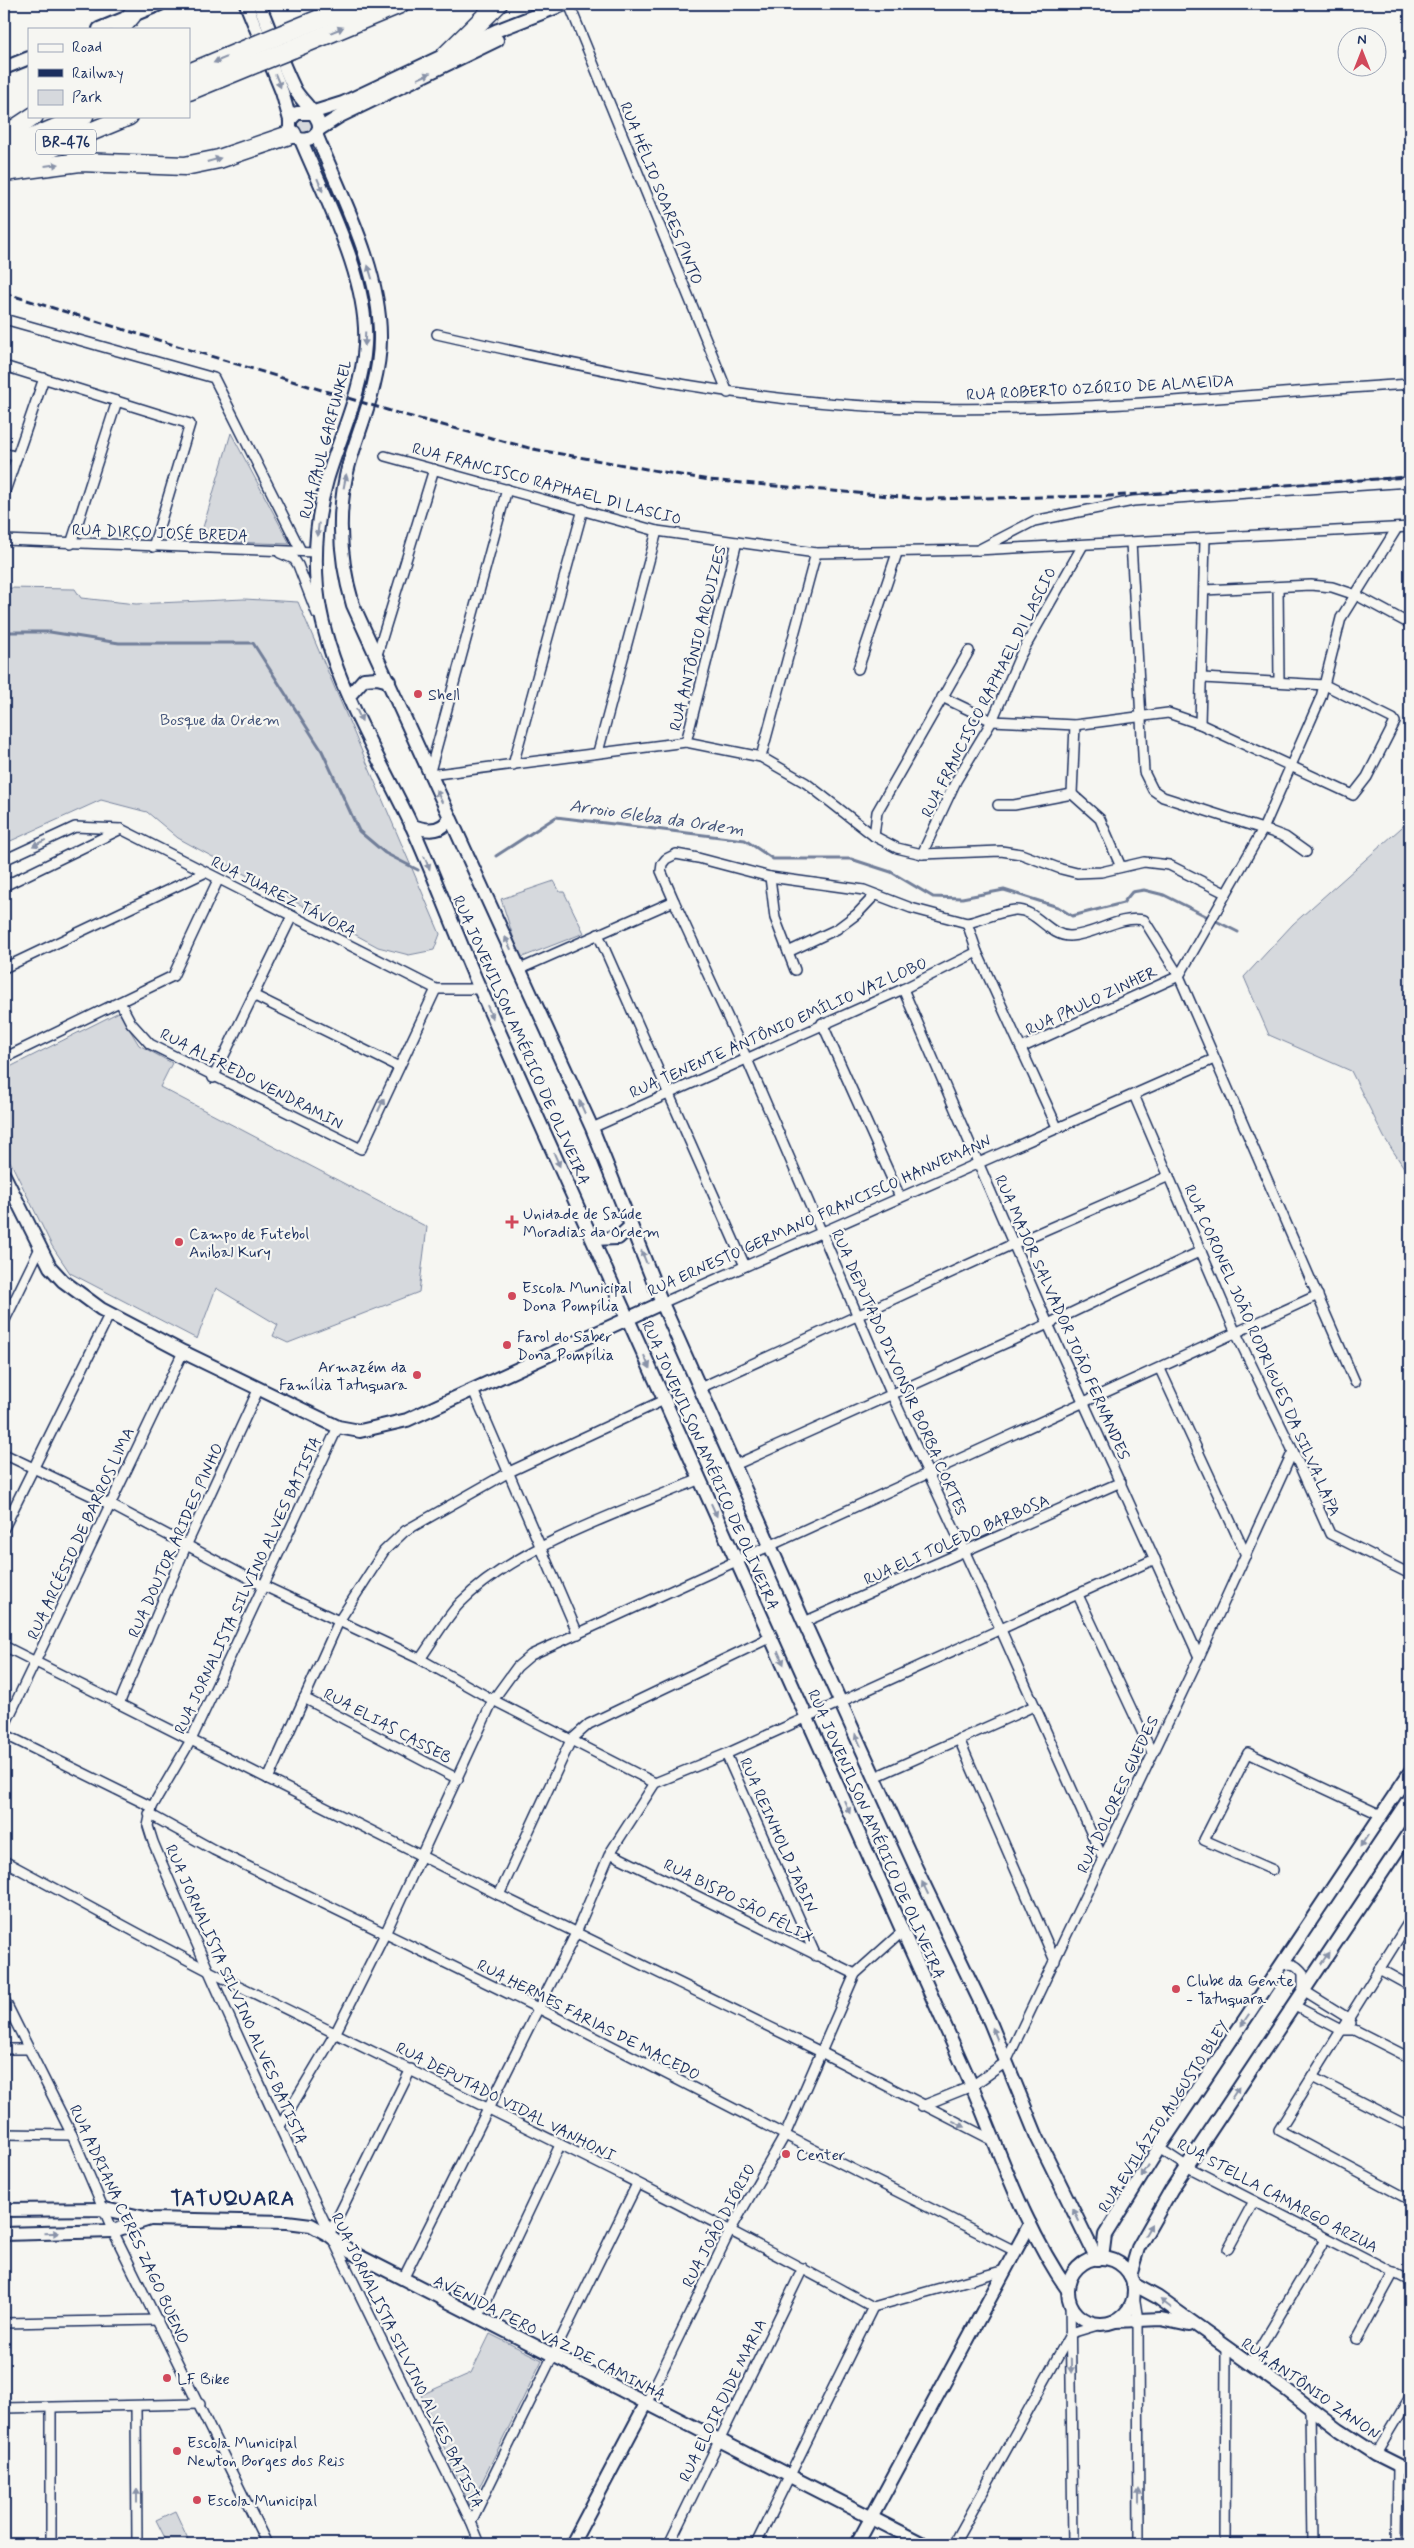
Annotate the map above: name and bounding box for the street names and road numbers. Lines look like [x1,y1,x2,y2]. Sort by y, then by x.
street label: RUA HÉLIO SOARES PINTO [614,99,707,288]
road number: BR-476 [36,130,96,154]
street label: RUA PAUL GARFUNKEL [295,358,358,521]
street label: RUA ROBERTO OZÓRIO DE ALMEIDA [966,371,1234,406]
street label: RUA FRANCISCO RAPHAEL DI LASCIO [410,438,684,531]
street label: RUA DIRÇO JOSÉ BREDA [72,520,248,547]
street label: RUA ANTÔNIO ARQUIZES [665,543,732,733]
street label: RUA FRANCISCO RAPHAEL DI LASCIO [917,564,1062,821]
street label: RUA JUAREZ TÁVORA [207,852,359,943]
street label: RUA JOVENILSON AMÉRICO DE OLIVEIRA [447,892,594,1189]
street label: RUA TENENTE ANTÔNIO EMÍLIO VAZ LOBO [626,953,931,1104]
street label: RUA PAULO ZINHER [1022,962,1161,1041]
street label: RUA ALFREDO VENDRAMIN [156,1024,346,1135]
street label: RUA ERNESTO GERMANO FRANCISCO HANNEMANN [644,1131,995,1302]
street label: RUA MAJOR SALVADOR JOÃO FERNANDES [989,1172,1134,1463]
street label: RUA CORONEL JOÃO RODRIGUES DA SILVA LAPA [1179,1181,1345,1520]
street label: RUA DEPUTADO DIVONSIR BORBA CORTES [826,1226,972,1519]
street label: RUA JOVENILSON AMÉRICO DE OLIVEIRA [636,1317,783,1614]
street label: RUA ARCÉSIO DE BARROS LIMA [23,1424,140,1643]
street label: RUA JORNALISTA SILVINO ALVES BATISTA [170,1433,327,1738]
street label: RUA DOUTOR ARIDES PINHO [124,1440,229,1641]
street label: RUA ELI TOLEDO BARBOSA [861,1490,1053,1591]
street label: RUA ELIAS CASSEB [320,1684,455,1769]
street label: RUA JOVENILSON AMÉRICO DE OLIVEIRA [802,1686,949,1983]
street label: RUA DOLORES GUEDES [1073,1712,1164,1877]
street label: RUA REINHOLD JABIN [734,1755,821,1916]
street label: RUA JORNALISTA SILVINO ALVES BATISTA [160,1841,312,2148]
street label: RUA BISPO SÃO FÉLIX [660,1854,817,1948]
street label: RUA HERMES FARIAS DE MACEDO [473,1955,703,2086]
street label: RUA EVILÁZIO AUGUSTO BLEY [1094,2016,1235,2217]
street label: RUA DEPUTADO VIDAL VANHONI [392,2038,619,2167]
street label: RUA ADRIANA CERES ZAGO BUENO [64,2102,193,2348]
street label: RUA STELLA CAMARGO ARZUA [1173,2134,1381,2258]
street label: RUA JOÃO DIÓRIO [678,2160,761,2291]
street label: RUA JORNALISTA SILVINO ALVES BATISTA [326,2209,488,2512]
street label: AVENIDA PERO VAZ DE CAMINHA [430,2271,669,2406]
street label: RUA ELOIR DIDE MARIA [675,2316,772,2486]
street label: RUA ANTÔNIO ZANON [1237,2333,1384,2445]

